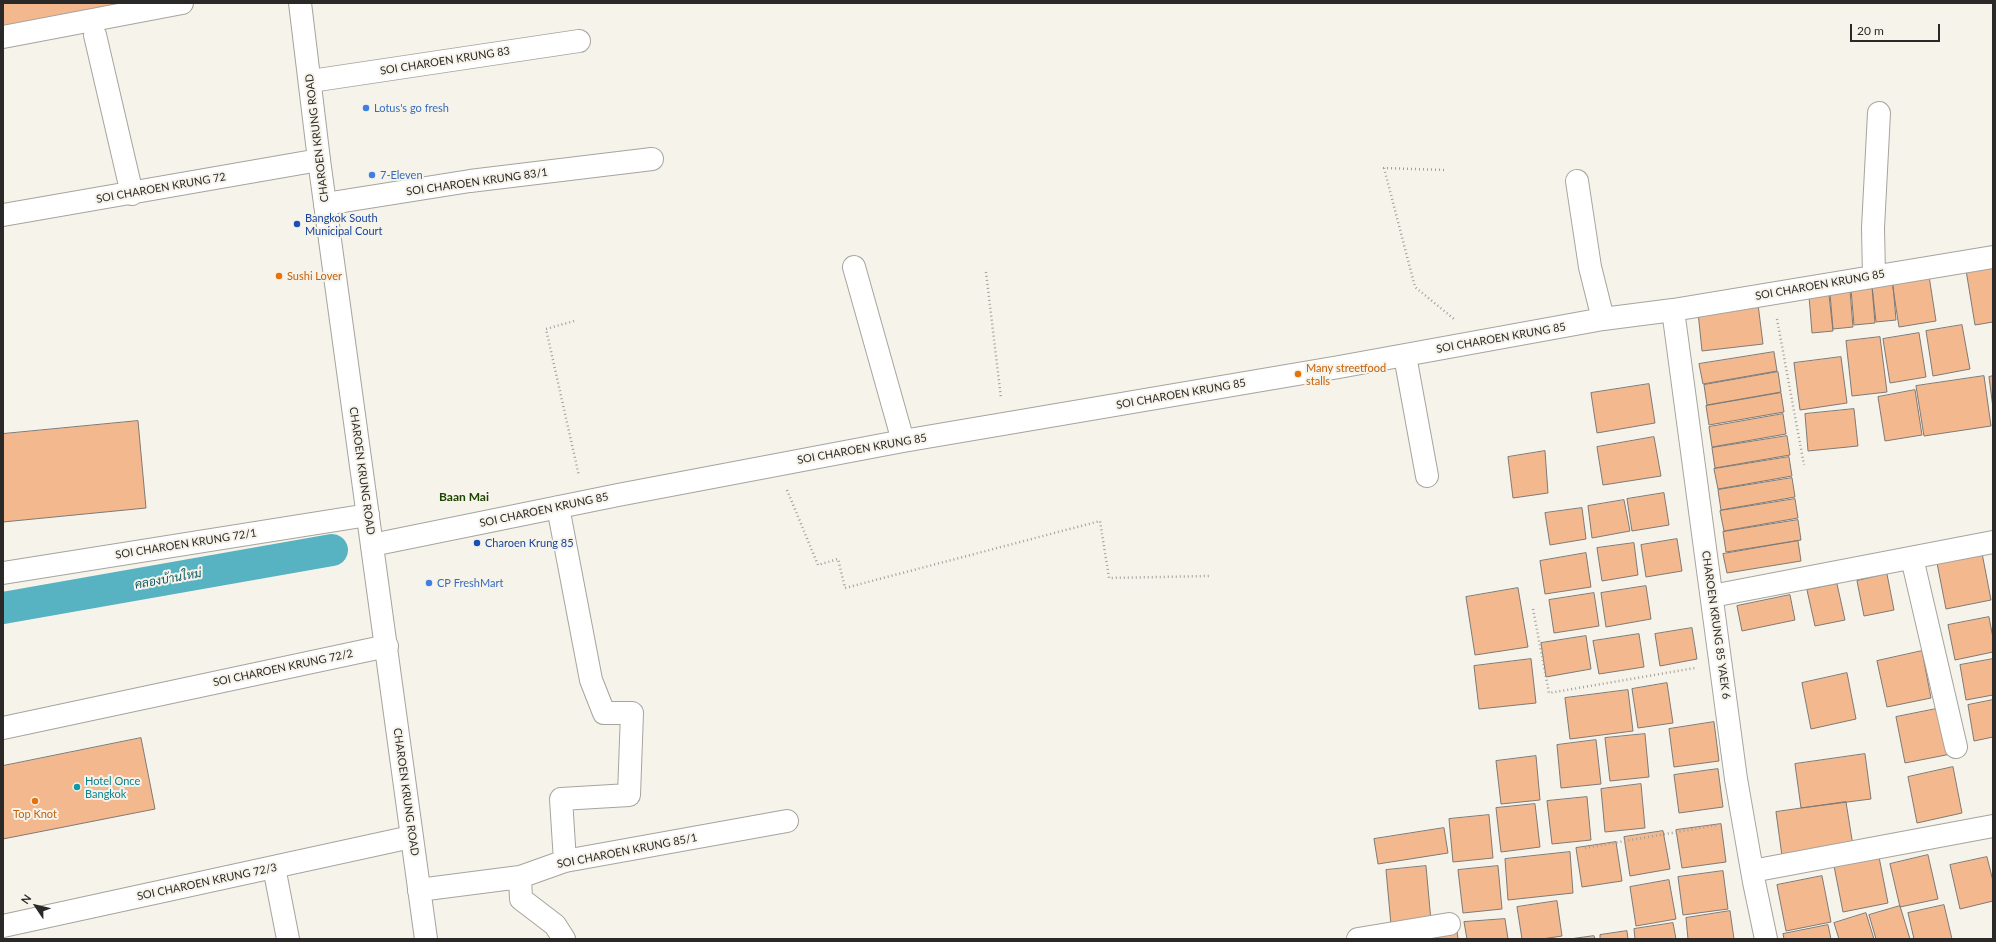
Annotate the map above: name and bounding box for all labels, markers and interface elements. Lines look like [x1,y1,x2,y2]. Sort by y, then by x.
scale bar [1852,16,1942,42]
text: 20 m [1857,23,1884,38]
street label: SOI CHAROEN KRUNG 83 [379,44,511,78]
street label: CHAROEN KRUNG ROAD [303,73,331,203]
place label: Lotus's go fresh [374,101,449,115]
marker: Lotus's go fresh [361,103,371,113]
street label: SOI CHAROEN KRUNG 83/1 [405,166,549,198]
place label: 7-Eleven [380,168,423,182]
street label: SOI CHAROEN KRUNG 72 [95,170,227,206]
marker: 7-Eleven [367,170,377,180]
place label: Bangkok South Municipal Court [305,211,383,237]
marker: Bangkok South Municipal Court [292,219,302,229]
street label: SOI CHAROEN KRUNG 85 [1754,267,1886,303]
place label: Sushi Lover [287,269,342,283]
marker: Sushi Lover [274,271,284,281]
street label: SOI CHAROEN KRUNG 85 [1435,320,1567,356]
place label: Many streetfood stalls [1306,361,1386,387]
marker: Many streetfood stalls [1293,369,1303,379]
street label: SOI CHAROEN KRUNG 85 [1115,376,1247,412]
street label: CHAROEN KRUNG ROAD [346,406,378,536]
street label: SOI CHAROEN KRUNG 85 [796,431,928,467]
district label: Baan Mai [439,490,489,504]
street label: SOI CHAROEN KRUNG 85 [478,490,610,530]
street label: SOI CHAROEN KRUNG 72/1 [115,526,257,562]
place label: Charoen Krung 85 [485,536,574,550]
marker: Charoen Krung 85 [472,538,482,548]
street label: CHAROEN KRUNG 85 YAEK 6 [1699,550,1733,700]
water label: คลองบ้านใหม่ [133,566,203,592]
place label: CP FreshMart [437,576,503,590]
marker: CP FreshMart [424,578,434,588]
street label: SOI CHAROEN KRUNG 72/2 [212,647,354,689]
street label: CHAROEN KRUNG ROAD [390,727,422,857]
place label: Hotel Once Bangkok [85,774,140,800]
marker: Hotel Once Bangkok [72,782,82,792]
marker: Top Knot [30,796,40,806]
place label: Top Knot [13,807,57,821]
street label: SOI CHAROEN KRUNG 85/1 [556,831,698,871]
street label: SOI CHAROEN KRUNG 72/3 [136,861,278,903]
north arrow [16,886,56,926]
text: N [18,892,34,906]

